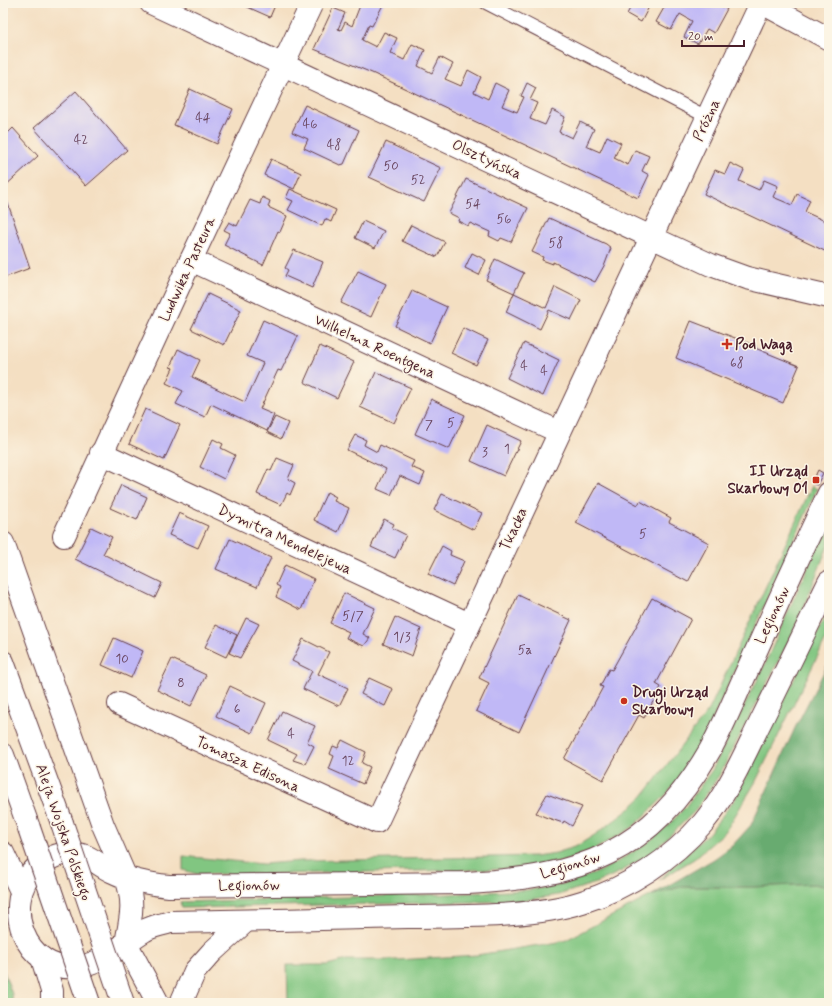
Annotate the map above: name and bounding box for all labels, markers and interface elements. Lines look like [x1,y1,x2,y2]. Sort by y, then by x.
scale bar [682,22,744,48]
text: 20 m [688,29,714,45]
street label: Próżna [688,96,725,145]
house number: 44 [195,110,211,127]
house number: 46 [303,116,317,133]
house number: 42 [74,132,88,149]
street label: Olsztyńska [448,135,525,185]
house number: 48 [327,137,341,154]
house number: 50 [383,158,399,175]
house number: 52 [411,172,425,189]
house number: 54 [465,196,481,213]
house number: 56 [497,211,512,228]
street label: Ludwika Pasteura [155,213,221,325]
house number: 58 [549,235,563,252]
street label: Wilhelma Roentgena [310,310,439,385]
place label: Pod Wagą [735,335,793,356]
marker: Pod Wagą [722,339,732,349]
house number: 68 [730,355,744,372]
house number: 4 [520,358,528,375]
house number: 4 [540,363,548,380]
house number: 5 [447,415,455,432]
house number: 7 [425,417,433,434]
house number: 1 [504,441,510,458]
house number: 3 [482,444,488,461]
place label: II Urząd Skarbowy 01 [727,462,808,499]
marker: II Urząd Skarbowy 01 [811,475,821,485]
street label: Dymitra Mendelejewa [215,500,355,580]
street label: Tkacka [495,504,533,554]
house number: 5 [639,526,647,543]
street label: Legionów [751,583,796,648]
house number: 5/7 [342,608,364,625]
house number: 1/3 [393,629,411,646]
house number: 5a [518,642,533,659]
house number: 10 [115,651,129,668]
house number: 8 [177,675,185,692]
place label: Drugi Urząd Skarbowy [632,683,709,720]
marker: Drugi Urząd Skarbowy [619,696,629,706]
house number: 6 [234,701,241,718]
house number: 4 [287,726,295,743]
street label: Tomasza Edisona [192,732,303,798]
house number: 12 [342,753,354,770]
street label: Aleja Wojska Polskiego [29,761,96,904]
street label: Legionów [538,847,603,885]
street label: Legionów [218,875,280,898]

